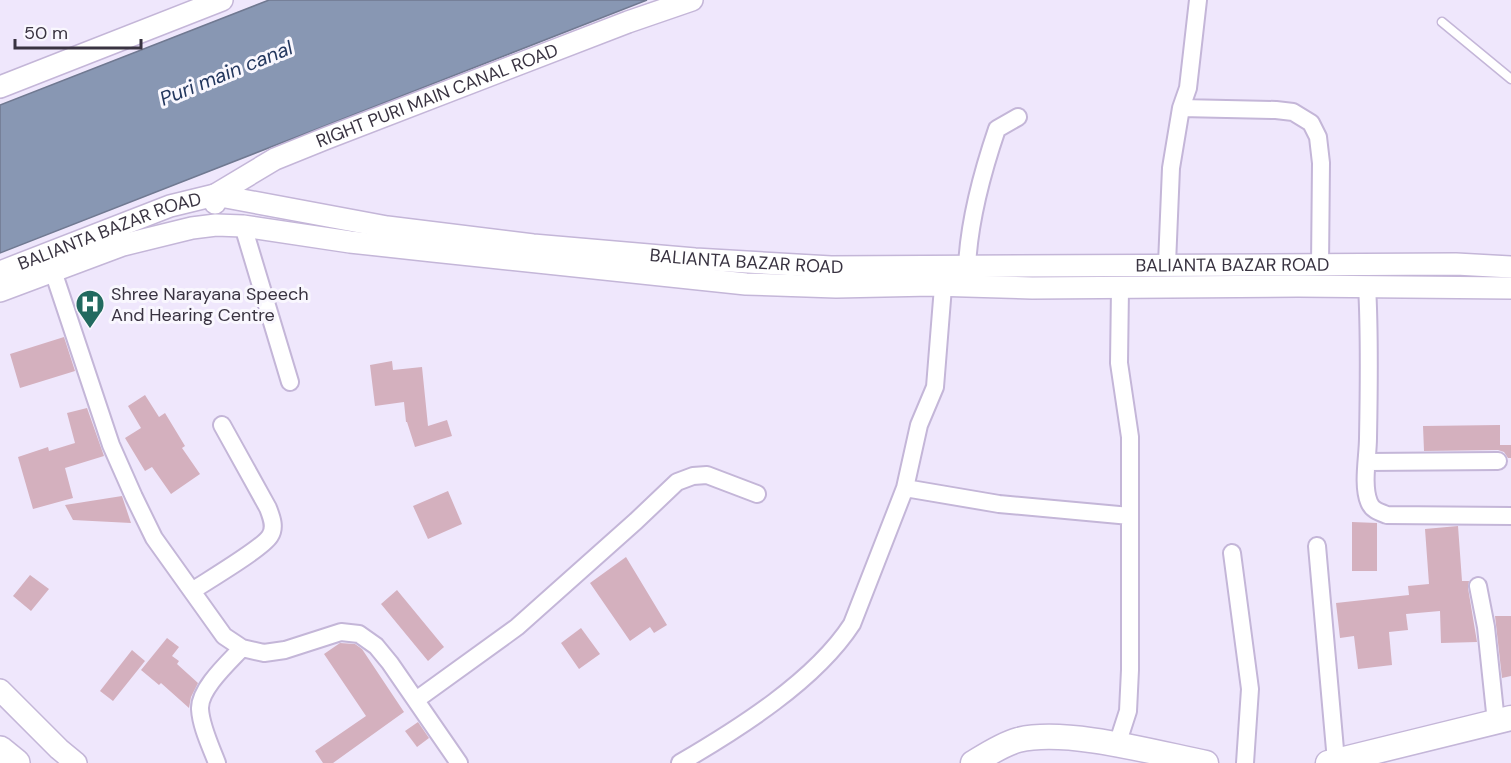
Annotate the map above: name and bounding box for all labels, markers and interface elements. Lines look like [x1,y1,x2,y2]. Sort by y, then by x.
scale bar [15,12,141,50]
text: 50 m [24,21,68,45]
water label: Puri main canal [156,34,297,112]
street label: RIGHT PURI MAIN CANAL ROAD [312,38,562,153]
street label: BALIANTA BAZAR ROAD [14,187,204,276]
street label: BALIANTA BAZAR ROAD [649,243,843,279]
street label: BALIANTA BAZAR ROAD [1135,253,1329,278]
place label: Shree Narayana Speech And Hearing Centre [111,282,309,327]
hospital icon: Shree Narayana Speech And Hearing Centre [74,288,106,330]

